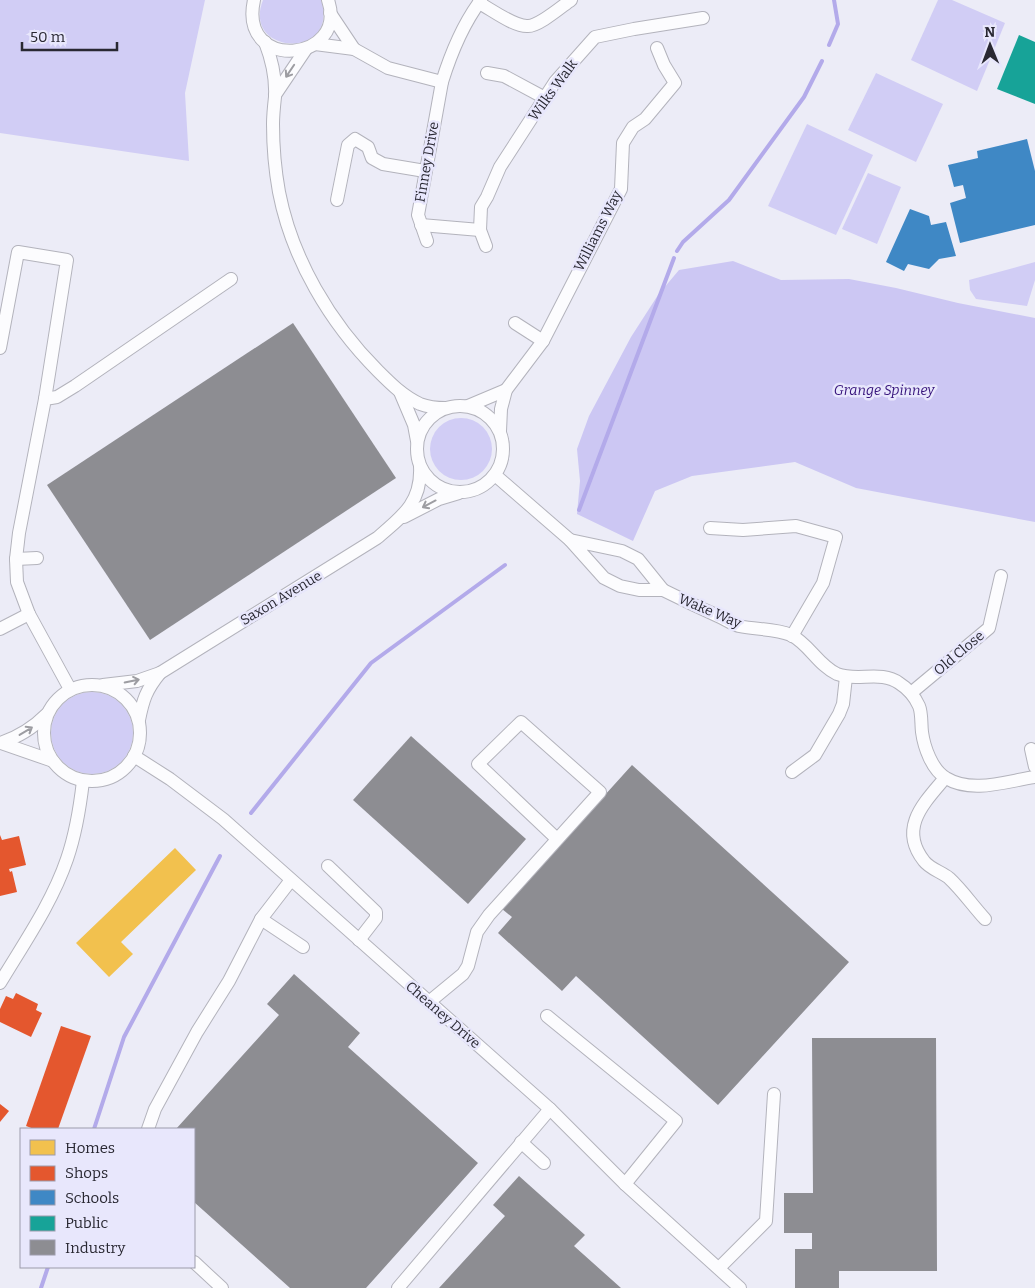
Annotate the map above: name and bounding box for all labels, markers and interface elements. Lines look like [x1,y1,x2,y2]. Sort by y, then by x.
scale bar [22,20,118,52]
north arrow [965,20,1015,70]
text: N [984,24,996,41]
text: 50 m [30,28,66,46]
street label: Wilks Walk [525,56,581,124]
one-way arrow [285,64,295,78]
street label: Finney Drive [412,120,442,204]
street label: Williams Way [570,187,626,274]
park label: Grange Spinney [834,382,935,399]
one-way arrow [422,499,437,509]
street label: Saxon Avenue [237,567,325,629]
street label: Wake Way [676,590,744,632]
street label: Old Close [930,627,988,679]
one-way arrow [123,676,139,685]
one-way arrow [18,726,32,736]
street label: Cheaney Drive [402,978,484,1052]
legend [20,1128,195,1268]
text: Homes [65,1139,115,1157]
text: Shops [65,1164,108,1182]
text: Schools [65,1189,119,1207]
text: Public [65,1214,109,1232]
text: Industry [65,1239,125,1257]

